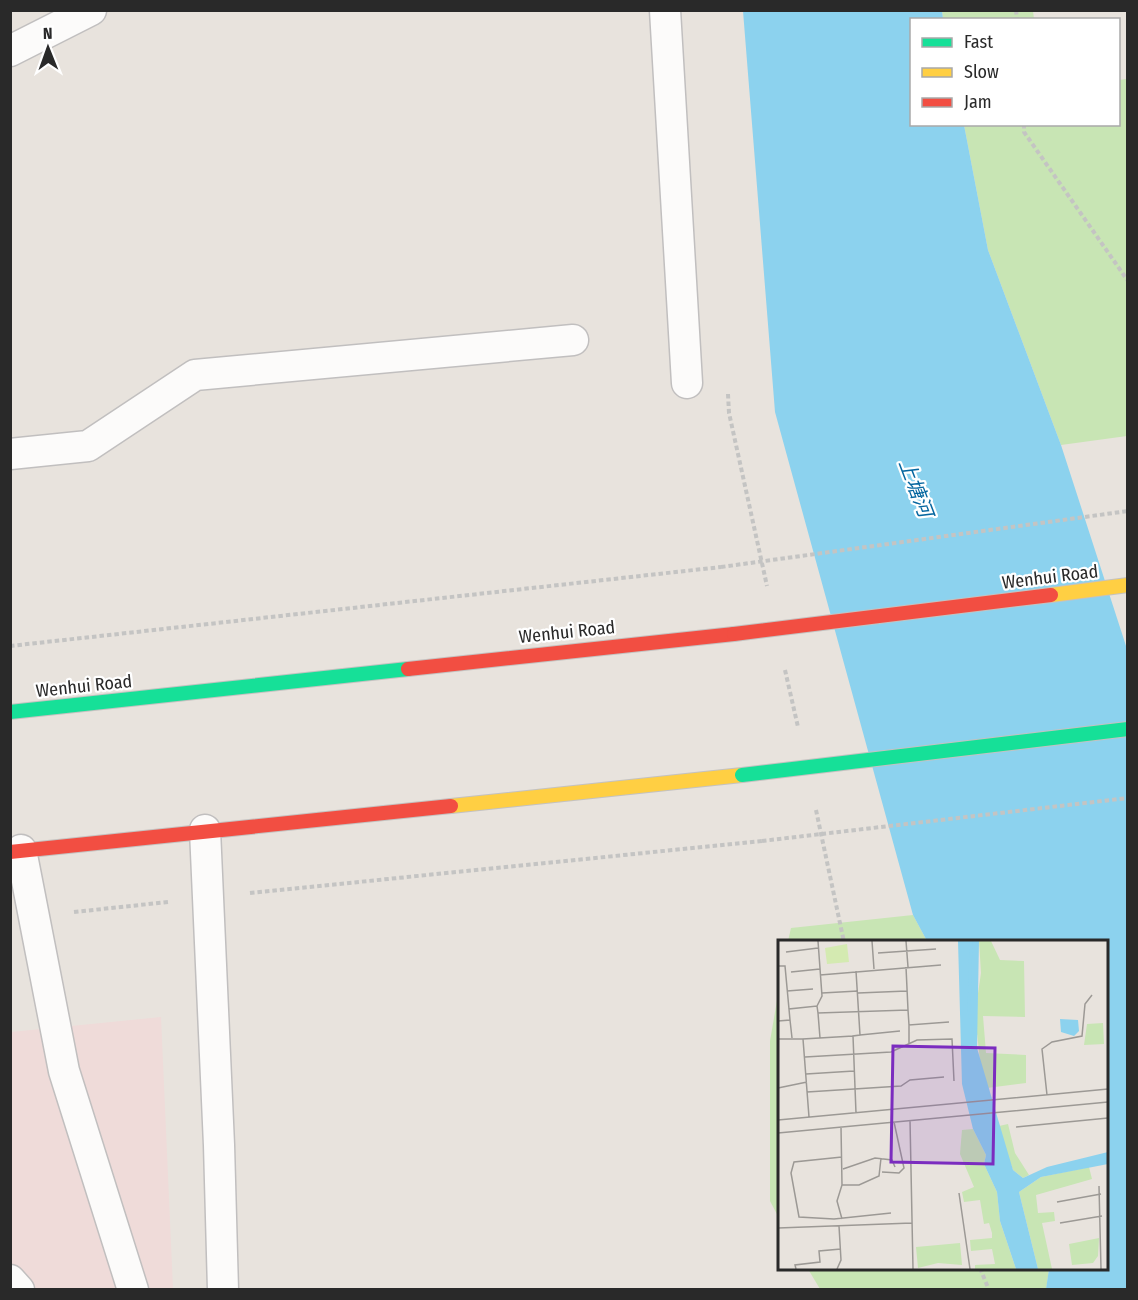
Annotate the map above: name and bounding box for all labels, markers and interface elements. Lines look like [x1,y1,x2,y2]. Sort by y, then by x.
north arrow [18,18,78,78]
legend [910,18,1120,126]
text: N [43,24,53,43]
text: Fast [964,31,993,53]
text: Slow [964,61,999,83]
text: Jam [964,91,992,113]
water label: 上塘河 [894,456,939,524]
street label: Wenhui Road [1001,560,1099,594]
street label: Wenhui Road [518,616,616,648]
street label: Wenhui Road [35,670,133,702]
inset map [778,940,1108,1270]

